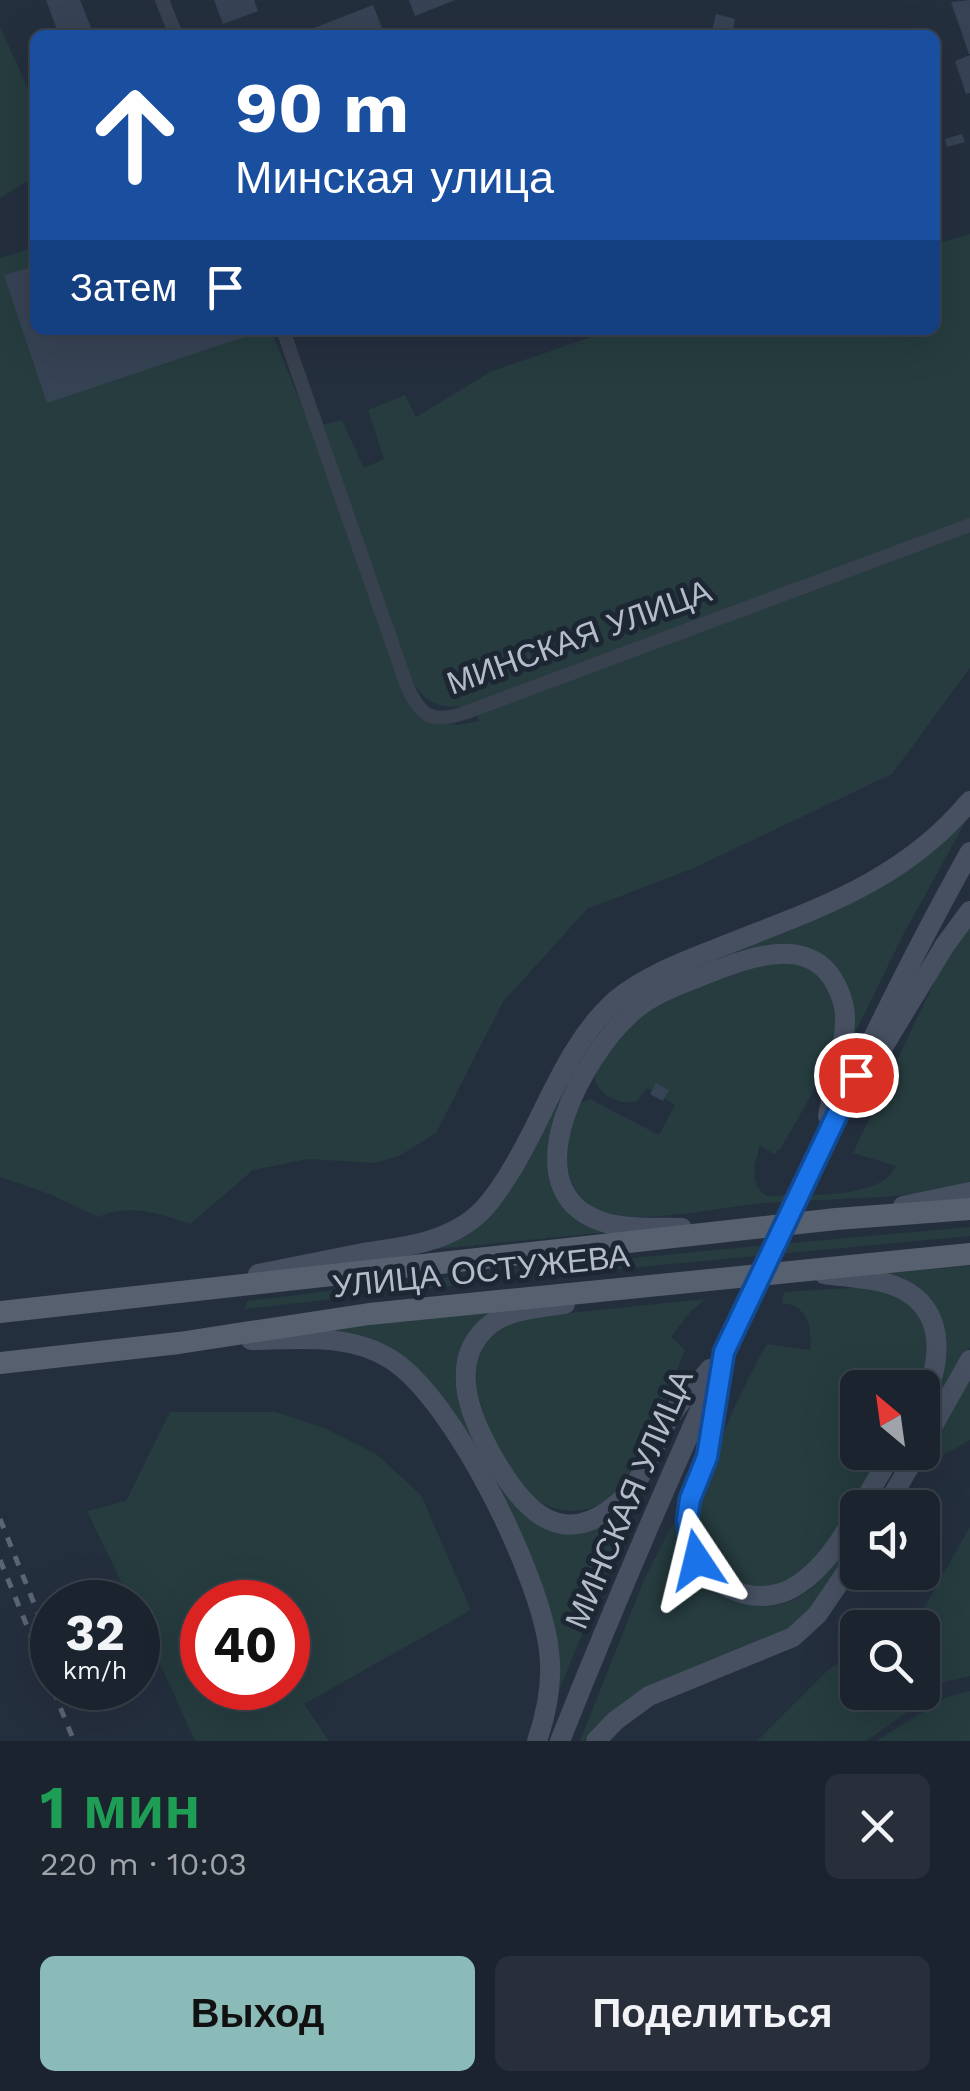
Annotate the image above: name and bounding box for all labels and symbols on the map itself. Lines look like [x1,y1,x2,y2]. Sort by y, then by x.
street label: МИНСКАЯ УЛИЦА [442,571,717,702]
pin [814,1033,899,1118]
street label: УЛИЦА ОСТУЖЕВА [331,1236,632,1305]
street label: МИНСКАЯ УЛИЦА [557,1363,701,1634]
north arrow [840,1370,940,1470]
position arrow [645,1508,749,1612]
speed limit sign: 40 [180,1580,310,1710]

